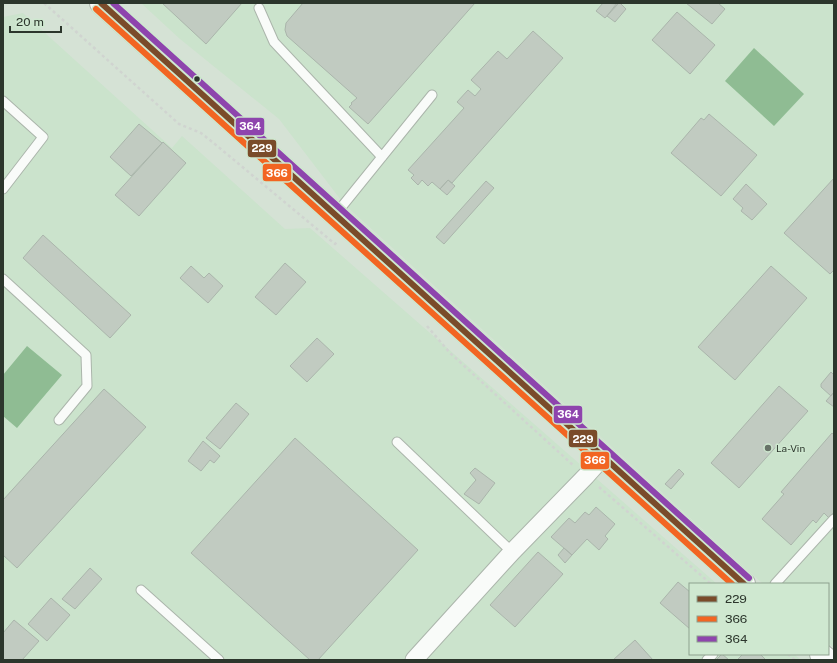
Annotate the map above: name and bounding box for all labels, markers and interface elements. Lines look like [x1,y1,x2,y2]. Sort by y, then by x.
scale bar [10,8,61,34]
text: 20 m [16,15,44,29]
unlabelled marker [192,74,202,84]
line badge: 364 [235,117,265,136]
text: 364 [239,120,261,132]
line badge: 229 [247,139,277,158]
text: 229 [251,142,273,154]
line badge: 366 [262,163,292,182]
text: 366 [266,167,288,179]
line badge: 364 [553,405,583,424]
text: 364 [557,408,579,420]
line badge: 229 [568,429,598,448]
text: 229 [572,433,594,445]
place label: La-Vin [776,442,805,454]
marker: La-Vin [763,443,773,453]
line badge: 366 [580,451,610,470]
text: 366 [584,454,606,466]
legend [689,583,829,655]
text: 229 [725,592,747,606]
text: 366 [725,612,747,626]
text: 364 [725,632,748,646]

